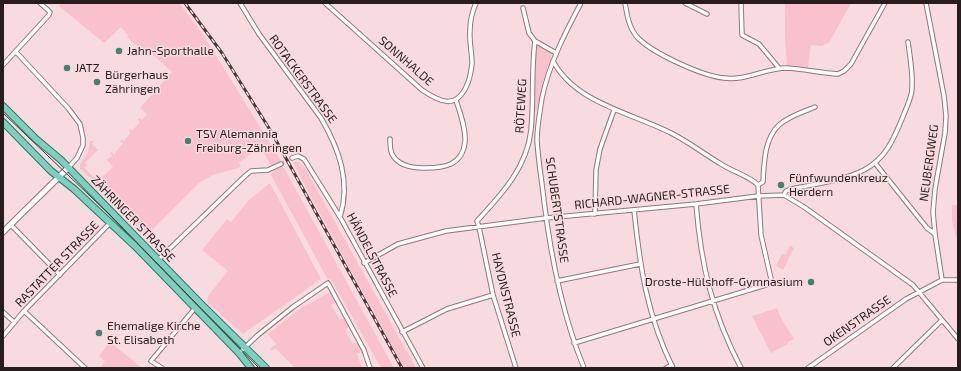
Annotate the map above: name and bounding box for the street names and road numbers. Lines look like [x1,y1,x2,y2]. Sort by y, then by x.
street label: ROTACKERSTRASSE [266,32,340,126]
street label: SONNHALDE [376,33,436,89]
street label: RÖTEWEG [512,78,530,134]
street label: NEUBERGWEG [916,123,942,203]
street label: SCHUBERTSTRASSE [542,156,572,264]
street label: ZÄHRINGER STRASSE [88,173,178,265]
street label: RICHARD-WAGNER-STRASSE [574,182,730,212]
street label: HÄNDELSTRASSE [344,210,400,300]
street label: RASTATTER STRASSE [12,218,102,310]
street label: HAYDNSTRASSE [489,251,523,339]
street label: OKENSTRASSE [821,292,893,350]

